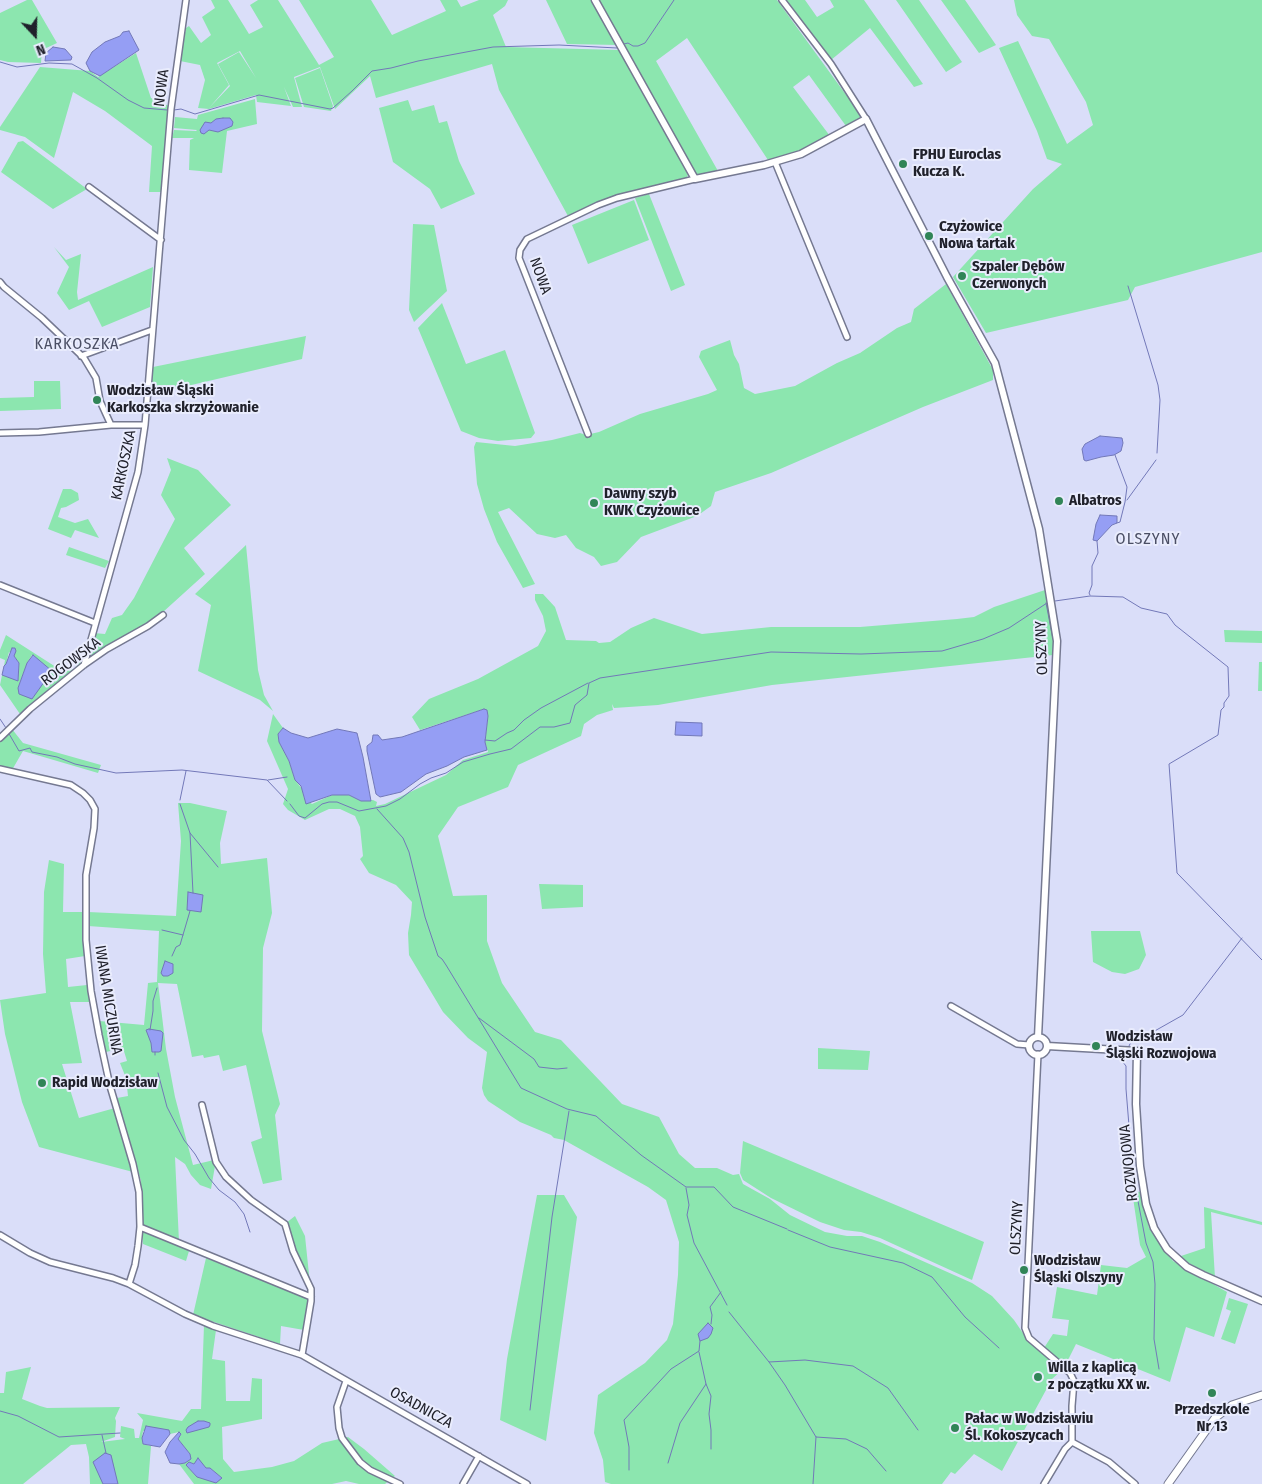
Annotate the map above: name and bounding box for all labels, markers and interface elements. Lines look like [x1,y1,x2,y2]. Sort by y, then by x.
north arrow [10,10,60,60]
text: N [34,40,48,59]
street label: NOWA [151,68,173,108]
place label: FPHU Euroclas Kucza K. [913,146,1001,181]
marker: FPHU Euroclas Kucza K. [897,158,909,170]
place label: Czyżowice Nowa tartak [939,218,1015,253]
marker: Czyżowice Nowa tartak [923,230,935,242]
street label: NOWA [525,255,555,297]
place label: Szpaler Dębów Czerwonych [972,258,1064,293]
marker: Szpaler Dębów Czerwonych [956,270,968,282]
district label: KARKOSZKA [33,335,121,355]
place label: Wodzisław Śląski Karkoszka skrzyżowanie [107,382,259,417]
marker: Wodzisław Śląski Karkoszka skrzyżowanie [91,394,103,406]
street label: KARKOSZKA [108,428,140,502]
place label: Dawny szyb KWK Czyżowice [604,485,700,520]
place label: Albatros [1069,492,1122,510]
marker: Albatros [1053,495,1065,507]
marker: Dawny szyb KWK Czyżowice [588,497,600,509]
district label: OLSZYNY [1115,530,1181,550]
street label: OLSZYNY [1032,621,1052,675]
street label: ROGOWSKA [38,634,104,690]
street label: IWANA MICZURINA [90,944,126,1056]
place label: Wodzisław Śląski Rozwojowa [1106,1028,1216,1063]
marker: Wodzisław Śląski Rozwojowa [1090,1040,1102,1052]
place label: Rapid Wodzisław [52,1074,158,1092]
marker: Rapid Wodzisław [36,1077,48,1089]
street label: ROZWOJOWA [1116,1124,1142,1202]
street label: OLSZYNY [1007,1200,1027,1256]
place label: Wodzisław Śląski Olszyny [1034,1252,1123,1287]
marker: Wodzisław Śląski Olszyny [1018,1264,1030,1276]
place label: Willa z kaplicą z początku XX w. [1048,1359,1150,1394]
marker: Willa z kaplicą z początku XX w. [1032,1371,1044,1383]
street label: OSADNICZA [387,1383,455,1433]
marker: Przedszkole Nr 13 [1206,1387,1218,1399]
place label: Przedszkole Nr 13 [1174,1401,1250,1436]
place label: Pałac w Wodzisławiu Śl. Kokoszycach [965,1410,1093,1445]
marker: Pałac w Wodzisławiu Śl. Kokoszycach [949,1422,961,1434]

